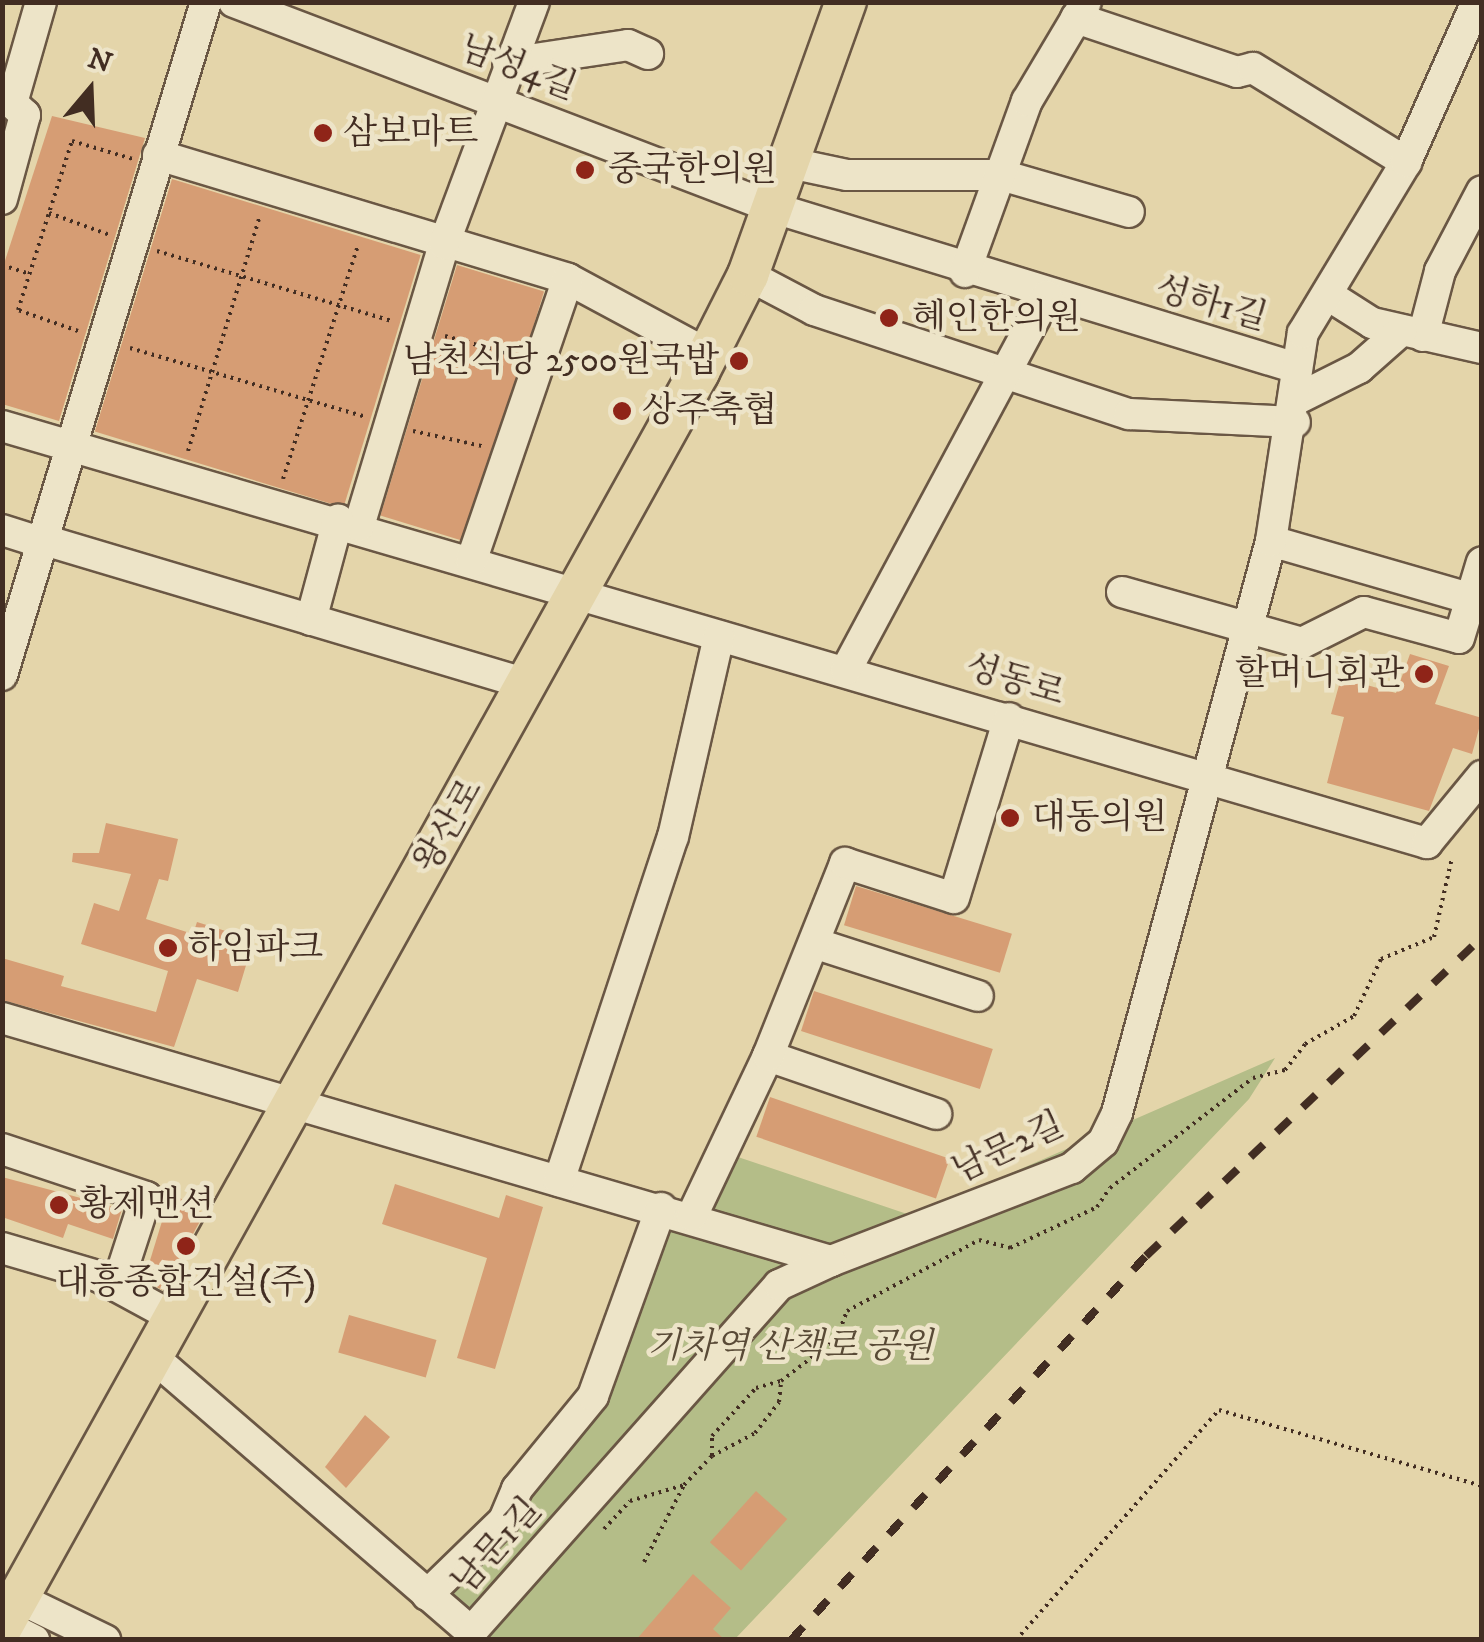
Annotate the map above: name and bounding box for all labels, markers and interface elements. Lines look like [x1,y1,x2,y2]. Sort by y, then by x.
street label: 남성4길 [454,27,582,109]
north arrow [40,40,140,140]
text: N [83,41,116,81]
place label: 삼보마트 [343,112,478,154]
marker: 삼보마트 [312,122,334,144]
place label: 중국한의원 [608,149,777,191]
marker: 중국한의원 [572,157,598,183]
street label: 성하1길 [1150,268,1272,340]
place label: 혜인한의원 [912,297,1081,339]
marker: 혜인한의원 [876,305,902,331]
place label: 남천식당 2500원국밥 [403,340,719,382]
marker: 남천식당 2500원국밥 [728,350,750,372]
place label: 상주축협 [642,390,777,432]
marker: 상주축협 [611,400,633,422]
street label: 성동로 [960,646,1070,716]
place label: 할머니회관 [1235,653,1404,695]
marker: 할머니회관 [1413,663,1435,685]
street label: 왕산로 [405,772,493,880]
place label: 대동의원 [1032,797,1167,839]
marker: 대동의원 [997,805,1023,831]
place label: 하임파크 [188,927,323,969]
marker: 하임파크 [157,937,179,959]
street label: 남문2길 [945,1104,1071,1192]
place label: 황제맨션 [79,1184,214,1226]
marker: 황제맨션 [48,1194,70,1216]
marker: 대흥종합건설(주) [175,1235,197,1257]
place label: 대흥종합건설(주) [56,1262,316,1304]
park label: 기차역 산책로 공원 [647,1326,933,1368]
street label: 남문1길 [443,1489,551,1603]

